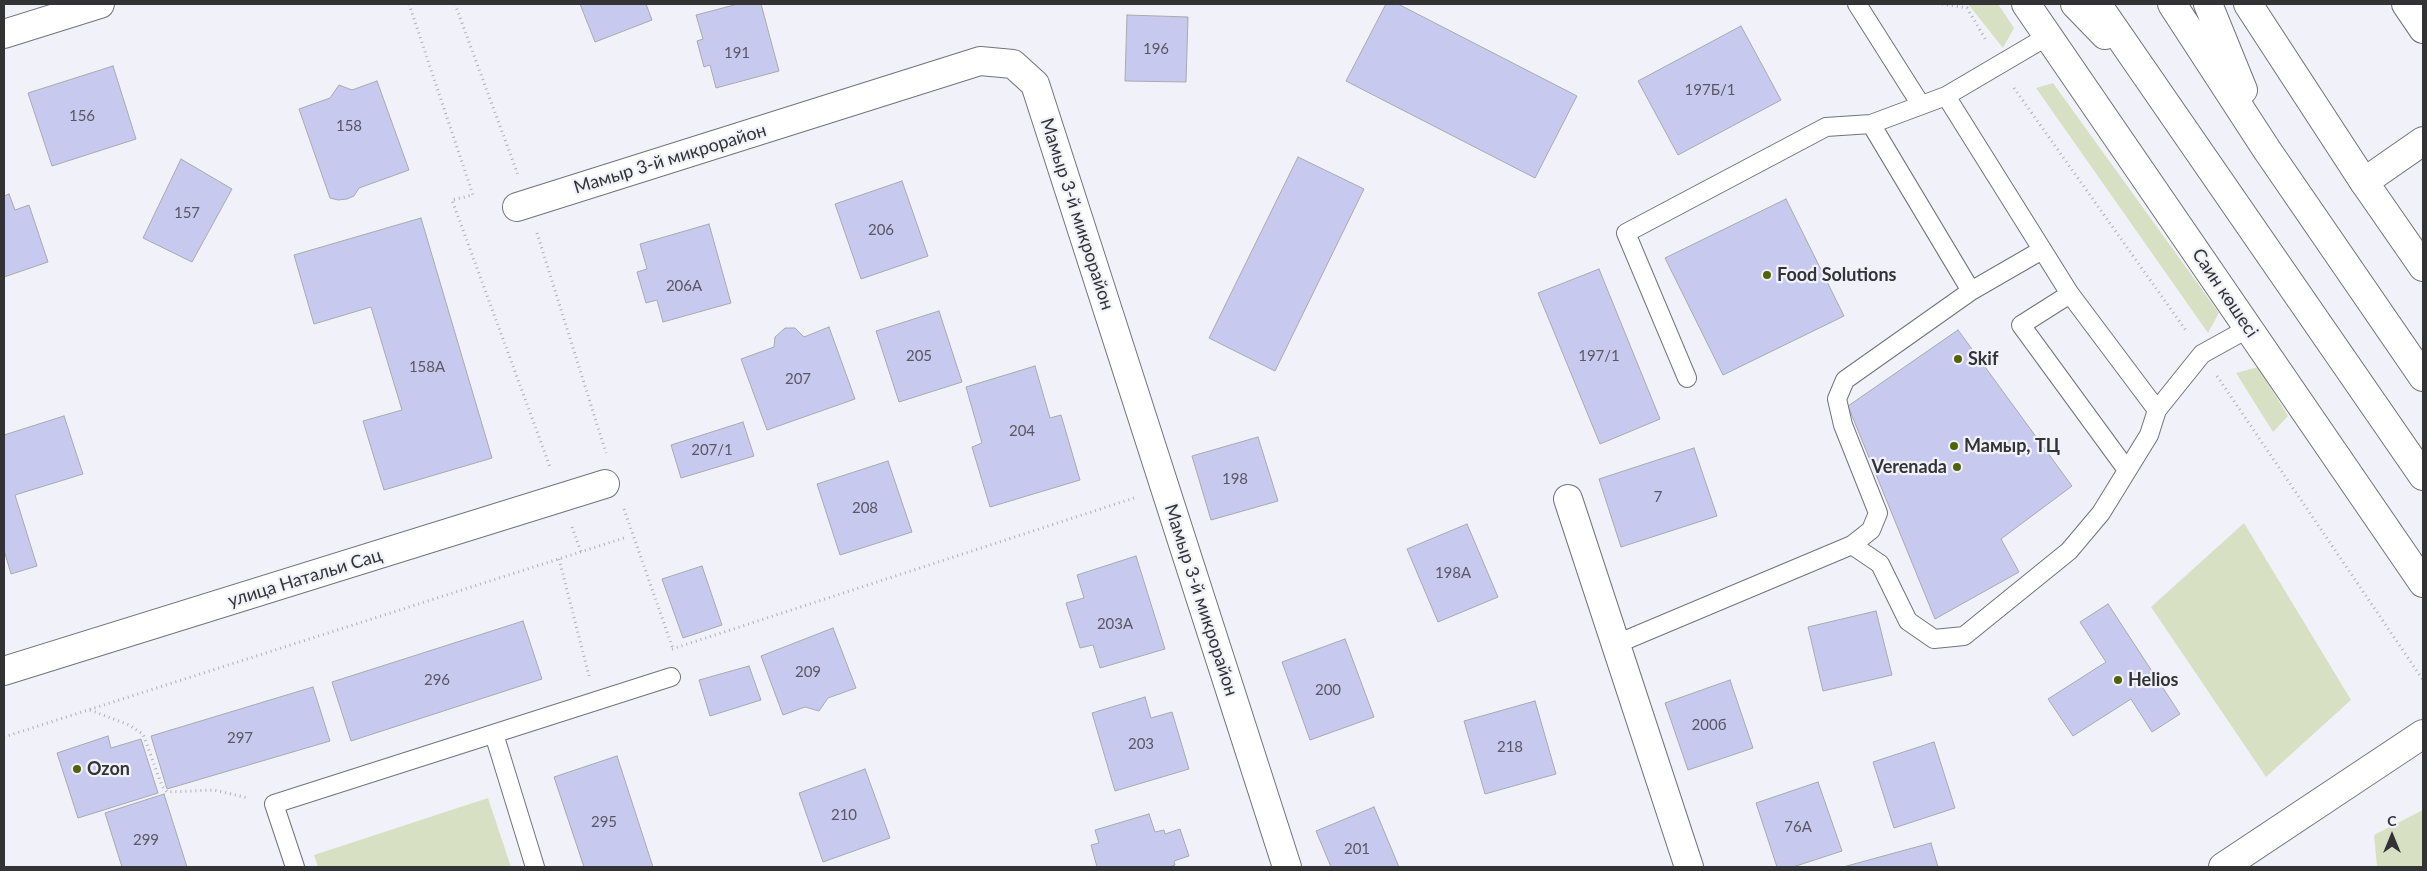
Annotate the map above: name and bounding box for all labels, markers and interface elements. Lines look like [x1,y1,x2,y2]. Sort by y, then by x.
house number: 196 [1143,40,1169,58]
house number: 191 [724,44,750,62]
house number: 197Б/1 [1685,81,1735,99]
house number: 156 [69,107,95,125]
street label: Мамыр 3-й микрорайон [1036,115,1118,313]
house number: 158 [336,117,362,135]
street label: Мамыр 3-й микрорайон [571,119,769,199]
house number: 157 [174,204,200,222]
house number: 206 [868,221,894,239]
street label: Саин көшесі [2187,244,2263,342]
place label: Food Solutions [1777,264,1896,286]
marker: Food Solutions [1761,269,1773,281]
house number: 206А [666,277,702,295]
house number: 205 [906,347,932,365]
house number: 197/1 [1578,347,1620,365]
place label: Skif [1968,348,1998,370]
marker: Skif [1952,353,1964,365]
house number: 158А [409,358,445,376]
house number: 207 [785,370,811,388]
house number: 204 [1009,422,1035,440]
place label: Мамыр, ТЦ [1964,435,2060,457]
marker: Мамыр, ТЦ [1948,440,1960,452]
house number: 207/1 [691,441,733,459]
place label: Verenada [1872,456,1947,478]
marker: Verenada [1951,461,1963,473]
house number: 198 [1222,470,1248,488]
house number: 7 [1654,488,1662,506]
house number: 208 [852,499,878,517]
street label: Мамыр 3-й микрорайон [1160,501,1242,699]
street label: улица Натальи Сац [225,544,385,612]
house number: 198А [1435,564,1471,582]
house number: 203А [1097,615,1133,633]
house number: 209 [795,663,821,681]
place label: Helios [2128,669,2178,691]
house number: 296 [424,671,450,689]
marker: Helios [2112,674,2124,686]
house number: 200 [1315,681,1341,699]
house number: 200б [1692,716,1726,734]
house number: 297 [227,729,253,747]
house number: 203 [1128,735,1154,753]
house number: 218 [1497,738,1523,756]
place label: Ozon [87,758,130,780]
marker: Ozon [71,763,83,775]
house number: 210 [831,806,857,824]
north arrow [2367,811,2417,861]
text: С [2387,812,2397,829]
house number: 295 [591,813,617,831]
house number: 76А [1784,818,1812,836]
house number: 299 [133,831,159,849]
house number: 201 [1344,840,1370,858]

